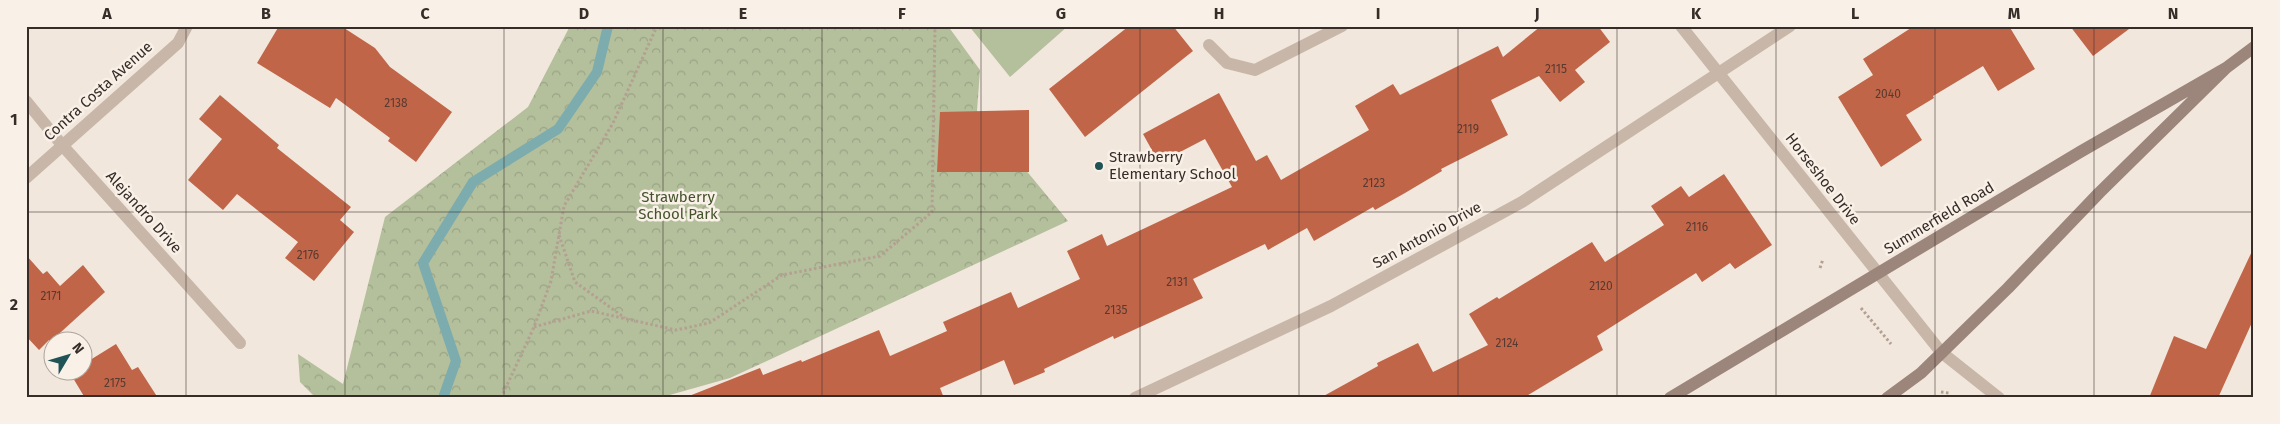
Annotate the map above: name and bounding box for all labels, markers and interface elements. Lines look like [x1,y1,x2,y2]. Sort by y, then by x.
text: A [101,4,112,23]
text: B [261,4,271,23]
text: C [420,4,430,23]
text: D [579,4,589,23]
text: E [739,4,747,23]
text: F [898,4,906,23]
text: G [1056,4,1066,23]
text: H [1214,4,1224,23]
text: I [1376,4,1380,23]
text: J [1533,4,1540,23]
text: K [1691,4,1702,23]
text: L [1851,4,1859,23]
text: M [2008,4,2021,23]
text: N [2168,4,2178,23]
street label: Contra Costa Avenue [40,38,156,144]
house number: 2115 [1545,62,1567,76]
house number: 2040 [1875,87,1901,101]
house number: 2138 [384,96,408,110]
text: 1 [10,110,18,129]
house number: 2119 [1457,122,1479,136]
street label: Horseshoe Drive [1782,129,1864,229]
place label: Strawberry Elementary School [1109,148,1237,183]
marker: Strawberry Elementary School [1093,160,1105,172]
street label: Alejandro Drive [102,167,186,257]
house number: 2123 [1363,176,1385,190]
street label: Summerfield Road [1881,178,1997,258]
park label: Strawberry School Park [638,188,718,223]
street label: San Antonio Drive [1370,198,1484,272]
house number: 2116 [1686,220,1708,234]
house number: 2176 [297,248,319,262]
house number: 2131 [1166,275,1188,289]
house number: 2120 [1589,279,1613,293]
house number: 2171 [40,289,62,303]
text: 2 [10,295,18,314]
house number: 2135 [1105,303,1127,317]
north arrow [42,332,92,382]
house number: 2124 [1496,336,1519,350]
text: N [68,339,87,357]
house number: 2175 [104,376,126,390]

